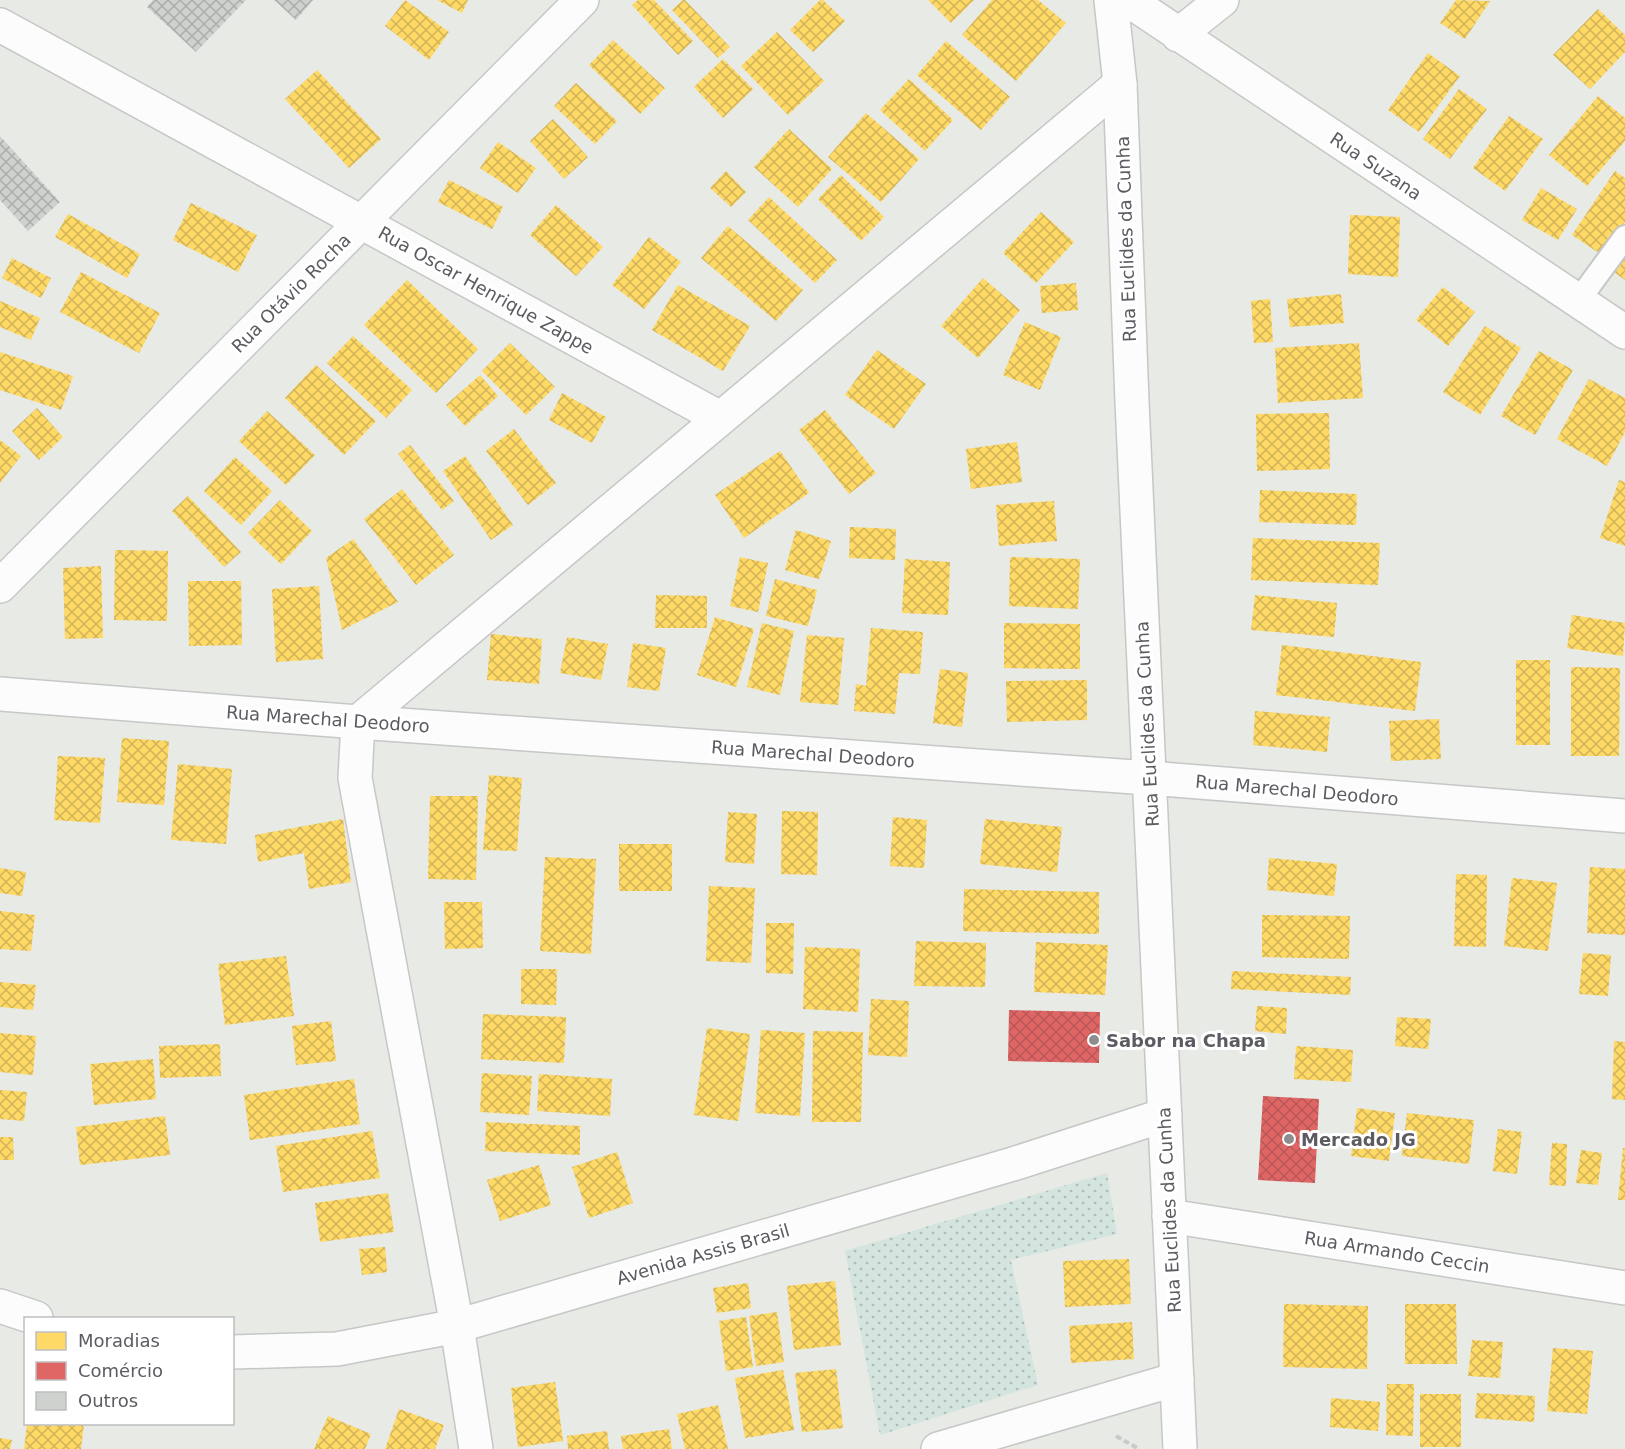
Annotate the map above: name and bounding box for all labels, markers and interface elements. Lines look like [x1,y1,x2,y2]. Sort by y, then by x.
street label: Rua Suzana [1326,128,1426,204]
street label: Rua Euclides da Cunha [1112,136,1140,342]
street label: Rua Oscar Henrique Zappe [375,222,597,358]
street label: Rua Otávio Rocha [227,229,355,357]
street label: Rua Euclides da Cunha [1131,621,1163,827]
street label: Rua Marechal Deodoro [226,701,430,737]
street label: Rua Marechal Deodoro [711,736,915,772]
street label: Rua Marechal Deodoro [1194,771,1400,809]
place label: Sabor na Chapa [1106,1030,1266,1051]
marker: Sabor na Chapa [1087,1033,1101,1047]
street label: Rua Euclides da Cunha [1153,1107,1185,1313]
place label: Mercado JG [1301,1129,1416,1150]
marker: Mercado JG [1282,1132,1296,1146]
street label: Avenida Assis Brasil [614,1219,792,1289]
street label: Rua Armando Ceccin [1303,1227,1491,1277]
legend [24,1317,234,1425]
text: Moradias [78,1330,160,1351]
text: Comércio [78,1360,163,1381]
text: Outros [78,1390,138,1411]

